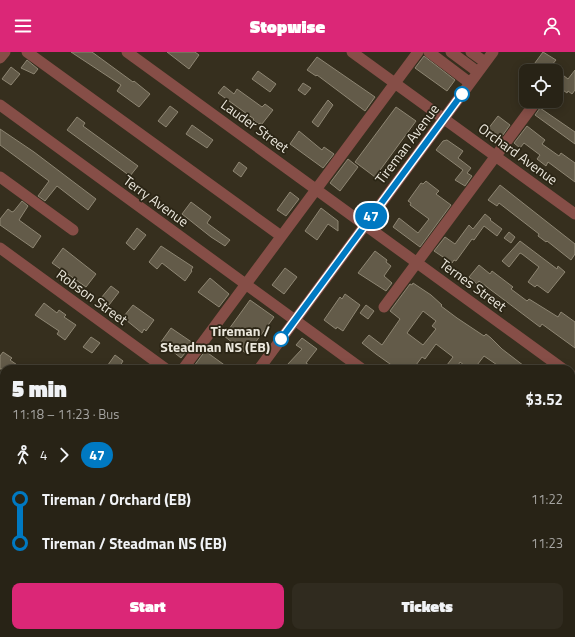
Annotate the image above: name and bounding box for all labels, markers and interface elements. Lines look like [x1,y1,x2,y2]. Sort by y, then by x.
text: Stopwise [250,13,325,40]
icon: menu [12,15,34,37]
icon: person [541,15,563,37]
map controls [519,64,563,108]
button: locate [519,64,563,108]
unlabelled marker [454,86,470,102]
street label: Lauder Street [217,94,294,158]
street label: Tireman Avenue [370,99,444,188]
street label: Orchard Avenue [474,118,562,190]
street label: Terry Avenue [119,170,193,232]
line badge: 47 [353,203,389,229]
text: 47 [363,205,379,226]
street label: Ternes Street [435,253,511,316]
street label: Robson Street [52,263,132,330]
place label: Tireman / Steadman NS (EB) [160,320,270,357]
marker: Tireman / Steadman NS (EB) [273,331,289,347]
text: 5 min [12,372,67,406]
text: $3.52 [526,388,563,411]
text: 11:18 – 11:23 · Bus [12,404,119,424]
icon: walk [12,444,34,466]
icon: forward [53,444,75,466]
text: 47 [89,444,105,465]
text: 4 [40,445,47,465]
text: Tireman / Orchard (EB) [42,488,191,511]
text: 11:22 [531,489,563,509]
text: Tireman / Steadman NS (EB) [42,532,227,555]
text: 11:23 [531,533,563,553]
button: Start [12,583,284,629]
button: Tickets [292,583,563,629]

